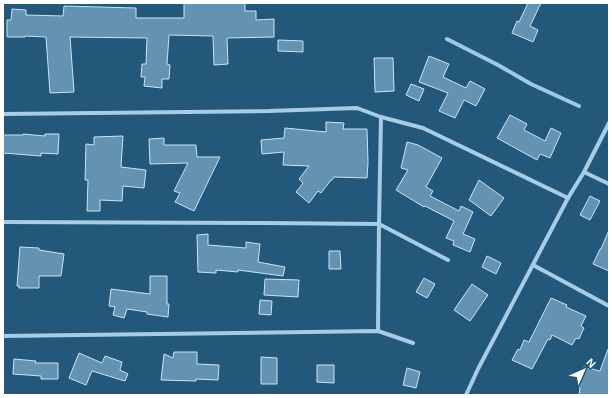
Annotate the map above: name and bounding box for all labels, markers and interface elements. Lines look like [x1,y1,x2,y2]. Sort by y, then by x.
north arrow [564,350,604,390]
text: N [584,356,598,370]

